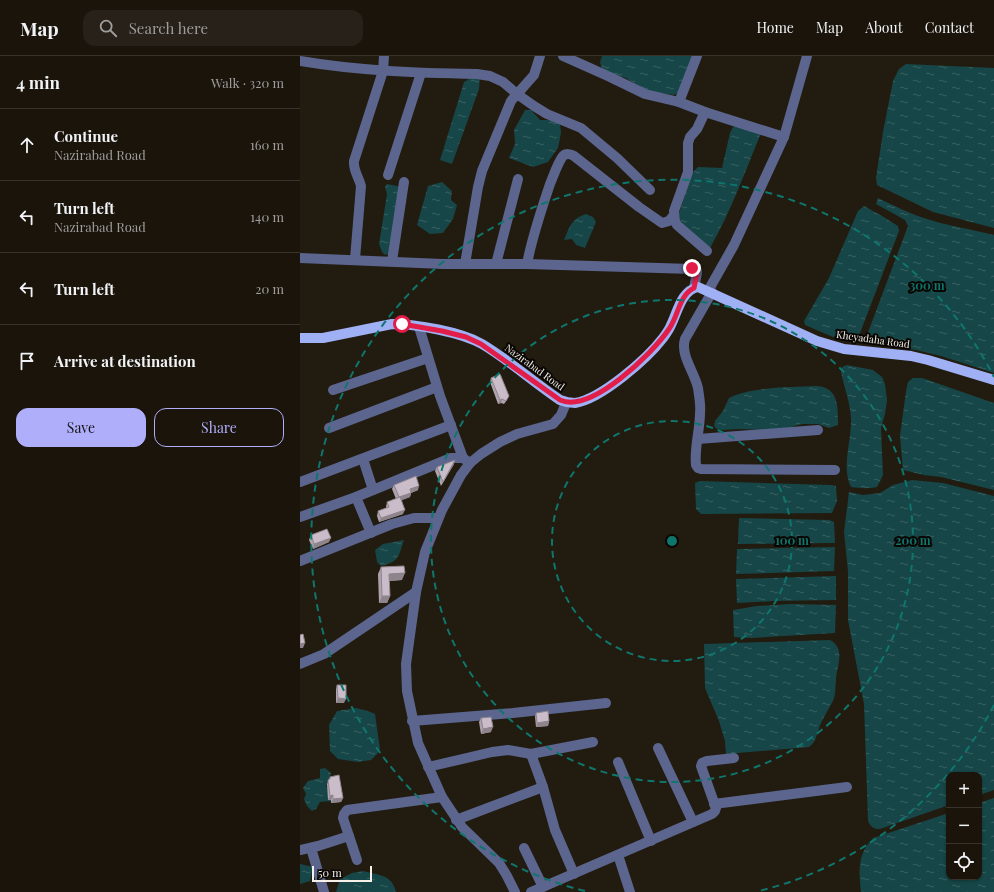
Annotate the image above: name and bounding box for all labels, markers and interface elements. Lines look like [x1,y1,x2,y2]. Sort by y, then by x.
search box [83,10,363,46]
text: Map [20,15,59,41]
icon: search [97,17,119,39]
text: Search here [129,18,208,38]
text: Home [756,18,794,37]
text: Map [816,18,843,37]
text: About [865,18,903,37]
text: Contact [925,18,974,37]
text: 4 min [16,71,60,93]
text: Walk · 320 m [211,74,284,91]
text: Continue [54,126,118,146]
icon: ahead [16,134,38,156]
text: 160 m [250,136,284,153]
text: Nazirabad Road [54,146,146,163]
text: Turn left [54,198,115,218]
icon: left [16,206,38,228]
text: 140 m [250,208,284,225]
text: Nazirabad Road [54,218,146,235]
route end [683,259,701,277]
text: 300 m [910,277,945,293]
icon: left [16,278,38,300]
text: Turn left [54,279,115,299]
text: 20 m [255,280,284,297]
route start [393,315,411,333]
street label: Kheyadaha Road [835,327,911,351]
street label: Nazirabad Road [502,341,568,394]
icon: arrive [16,350,38,372]
text: Arrive at destination [54,351,196,371]
button: Save [16,408,146,447]
button: Share [154,408,284,447]
text: 100 m [775,532,809,548]
text: 200 m [895,532,931,548]
centre of rings [665,534,679,548]
map controls [946,772,982,880]
button: + [946,772,982,808]
button: − [946,808,982,844]
button: locate [946,844,982,880]
scale bar [312,864,372,883]
text: 50 m [318,865,342,880]

